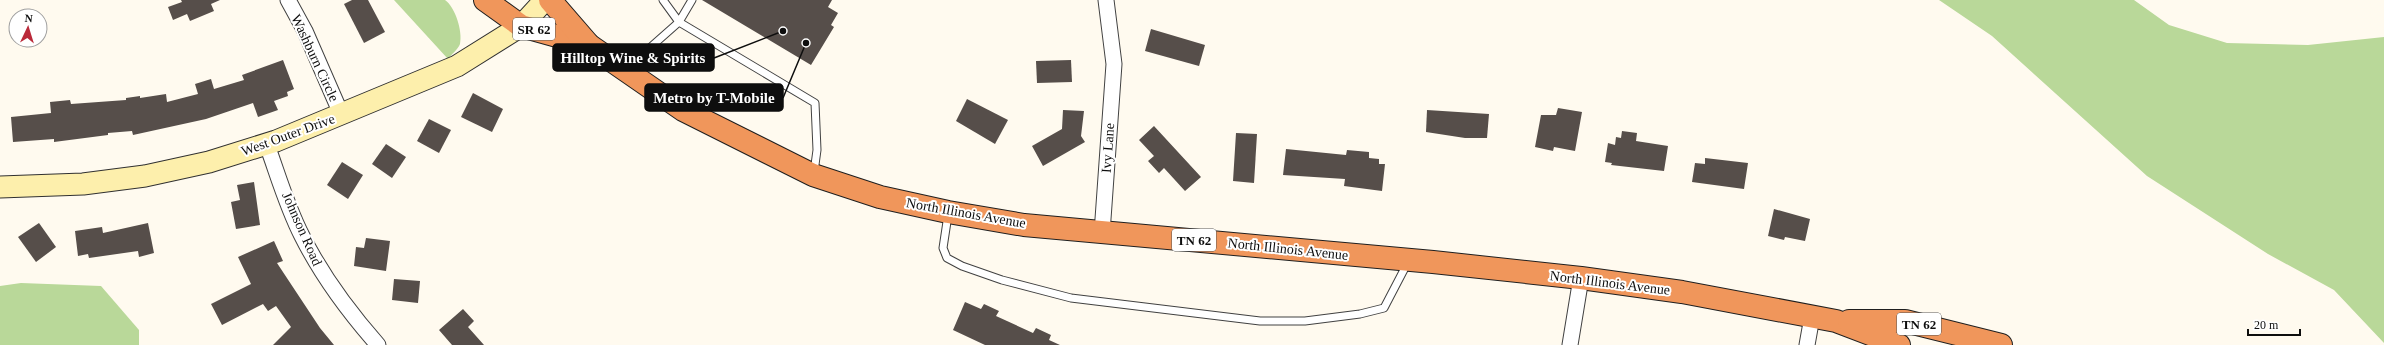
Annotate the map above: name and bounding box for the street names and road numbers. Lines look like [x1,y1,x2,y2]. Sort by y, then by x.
street label: Washburn Circle [288,12,342,104]
road number: SR 62 [513,18,555,40]
street label: West Outer Drive [239,111,337,159]
street label: Ivy Lane [1099,122,1117,174]
street label: Johnson Road [279,190,325,268]
street label: North Illinois Avenue [905,195,1027,231]
road number: TN 62 [1172,229,1216,251]
street label: North Illinois Avenue [1227,235,1349,263]
street label: North Illinois Avenue [1549,268,1671,298]
road number: TN 62 [1897,313,1941,335]

